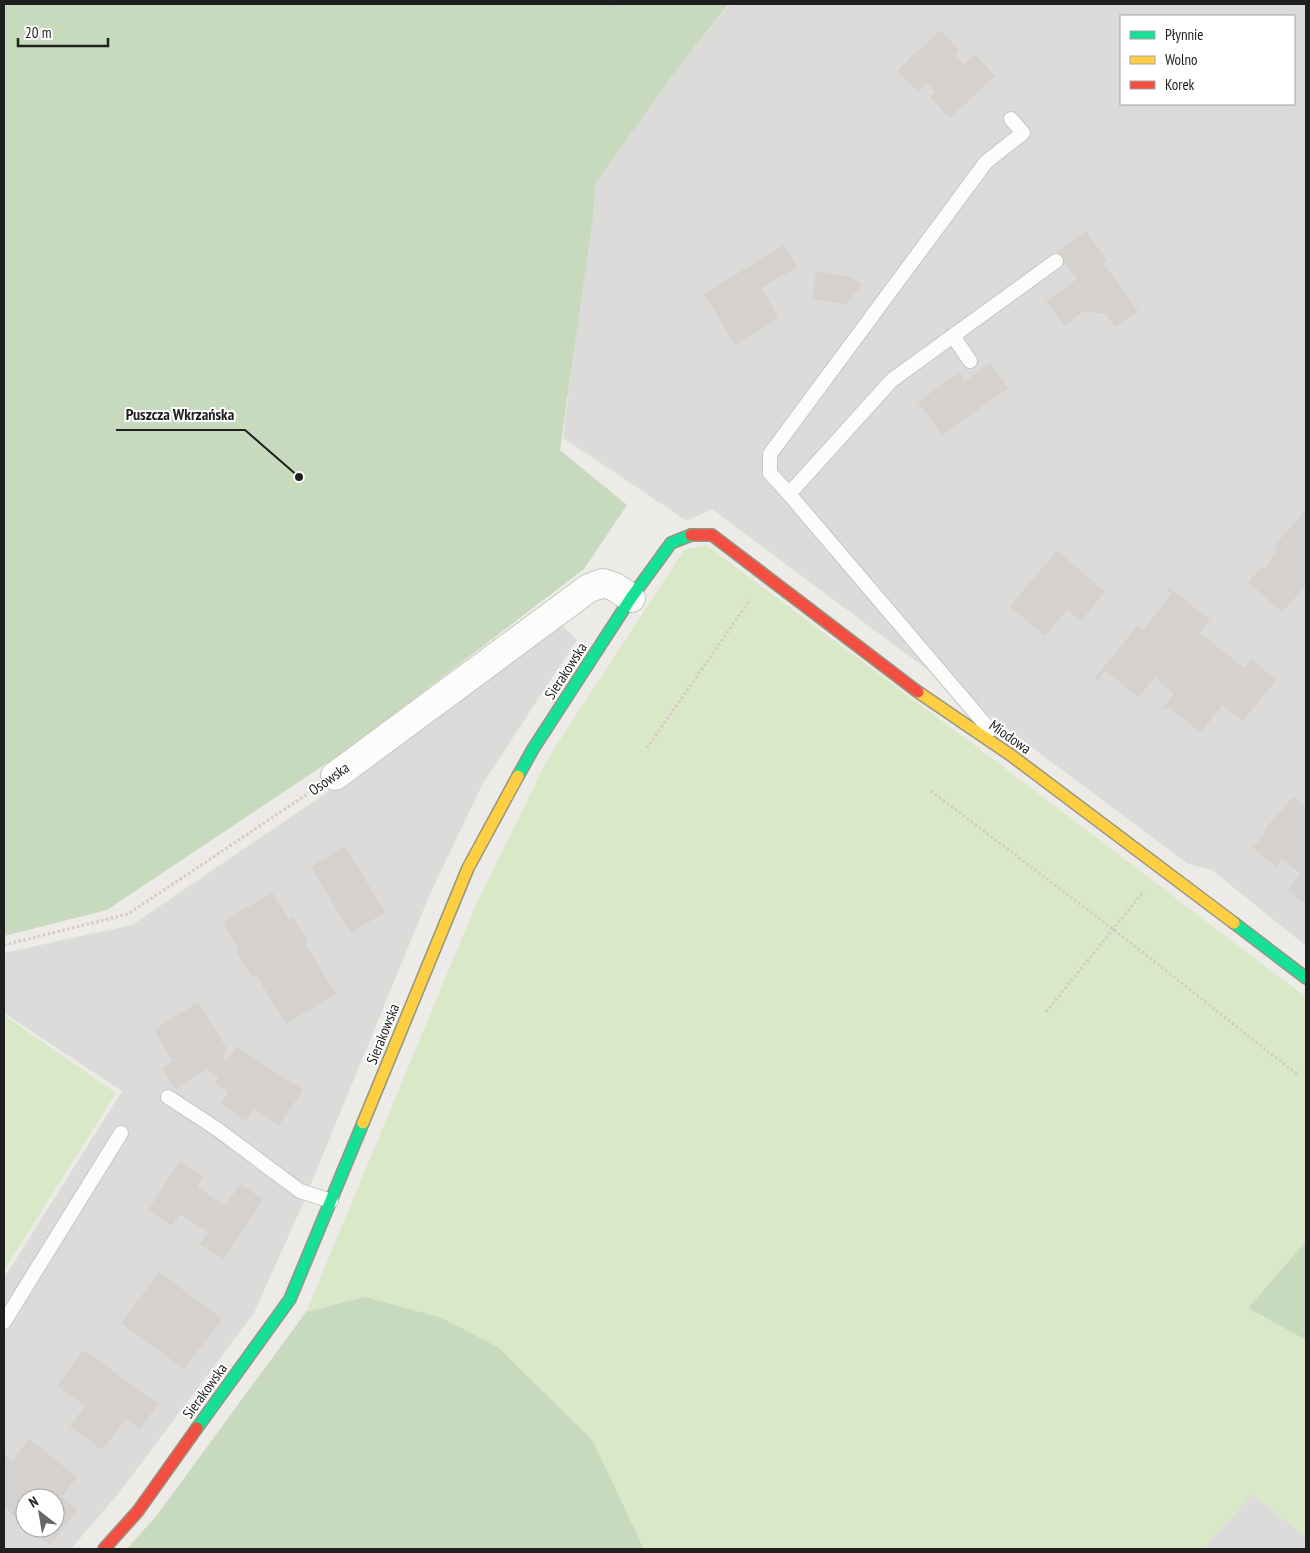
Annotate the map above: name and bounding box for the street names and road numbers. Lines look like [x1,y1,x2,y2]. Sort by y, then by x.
street label: Sierakowska [540,639,591,703]
street label: Miodowa [986,715,1035,758]
street label: Osowska [305,758,353,799]
street label: Sierakowska [362,1001,403,1067]
street label: Sierakowska [178,1359,231,1422]

